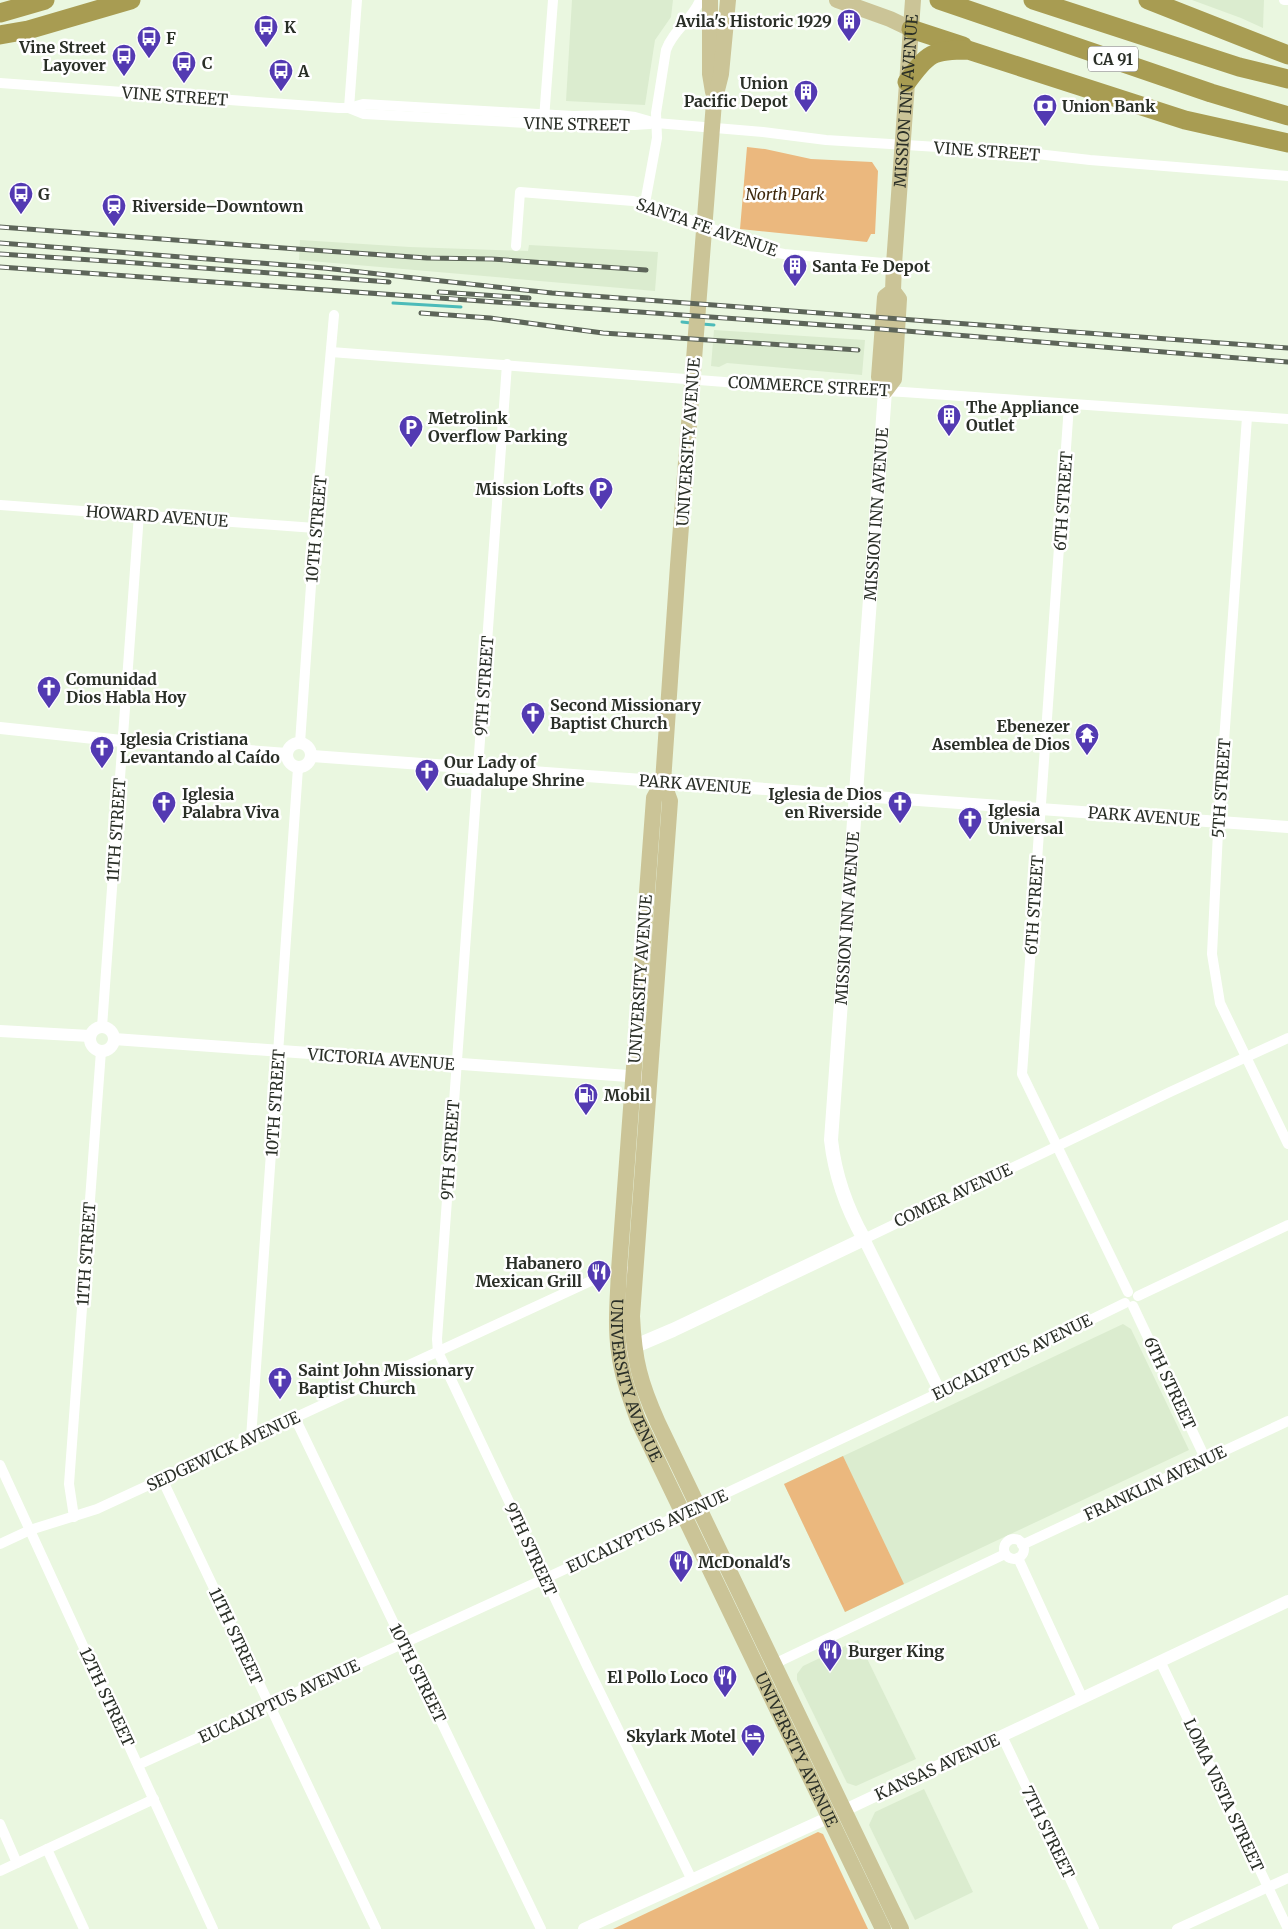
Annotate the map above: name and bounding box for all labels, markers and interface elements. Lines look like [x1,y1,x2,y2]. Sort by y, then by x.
building icon: Avila's Historic 1929 [836,8,862,42]
place label: Avila's Historic 1929 [675,11,832,31]
street label: MISSION INN AVENUE [890,13,922,188]
bus stop icon: K [253,14,279,48]
place label: K [284,17,296,37]
bus stop icon: F [136,25,162,59]
place label: F [166,28,176,48]
place label: Vine Street Layover [18,37,107,75]
bus stop icon: Vine Street Layover [111,43,137,77]
road number: CA 91 [1088,46,1138,72]
bus stop icon: C [171,50,197,84]
place label: C [202,53,213,73]
bus stop icon: A [268,58,294,92]
place label: A [297,61,310,81]
place label: Union Pacific Depot [684,73,789,111]
building icon: Union Pacific Depot [793,79,819,113]
street label: VINE STREET [120,82,229,110]
bank icon: Union Bank [1032,93,1058,127]
place label: Union Bank [1062,96,1156,116]
street label: VINE STREET [523,113,630,135]
street label: VINE STREET [932,137,1041,165]
bus stop icon: G [8,181,34,215]
place label: G [38,184,50,204]
park label: North Park [745,184,825,204]
station icon: Riverside–Downtown [101,193,127,227]
street label: SANTA FE AVENUE [634,193,781,261]
place label: Riverside–Downtown [132,196,304,216]
building icon: Santa Fe Depot [782,253,808,287]
place label: Santa Fe Depot [812,256,931,276]
street label: UNIVERSITY AVENUE [672,356,704,527]
street label: COMMERCE STREET [728,372,890,400]
place label: The Appliance Outlet [966,397,1079,435]
building icon: The Appliance Outlet [936,403,962,437]
place label: Metrolink Overflow Parking [428,408,567,446]
parking icon: Metrolink Overflow Parking [398,414,424,448]
street label: MISSION INN AVENUE [860,426,892,602]
street label: 6TH STREET [1050,451,1076,551]
street label: 10TH STREET [301,475,331,583]
parking icon: Mission Lofts [588,476,614,510]
place label: Mission Lofts [475,479,584,499]
street label: HOWARD AVENUE [85,501,230,531]
street label: 9TH STREET [471,635,497,737]
place label: Comunidad Dios Habla Hoy [66,669,187,707]
church icon: Comunidad Dios Habla Hoy [36,675,62,709]
place label: Second Missionary Baptist Church [550,695,701,733]
church icon: Second Missionary Baptist Church [520,701,546,735]
place label: Ebenezer Asemblea de Dios [931,716,1071,754]
temple icon: Ebenezer Asemblea de Dios [1074,722,1100,756]
place label: Iglesia Cristiana Levantando al Caído [120,729,280,767]
church icon: Iglesia Cristiana Levantando al Caído [89,735,115,769]
street label: 5TH STREET [1208,738,1234,838]
place label: Our Lady of Guadalupe Shrine [444,752,585,790]
church icon: Our Lady of Guadalupe Shrine [414,758,440,792]
street label: PARK AVENUE [638,770,753,798]
street label: 11TH STREET [102,777,130,883]
place label: Iglesia Palabra Viva [182,784,279,822]
place label: Iglesia de Dios en Riverside [768,784,882,822]
church icon: Iglesia Palabra Viva [151,790,177,824]
church icon: Iglesia de Dios en Riverside [887,790,913,824]
place label: Iglesia Universal [988,800,1063,838]
street label: PARK AVENUE [1087,802,1202,830]
church icon: Iglesia Universal [957,806,983,840]
street label: MISSION INN AVENUE [831,830,863,1006]
street label: 6TH STREET [1021,855,1047,955]
street label: UNIVERSITY AVENUE [624,893,656,1064]
street label: VICTORIA AVENUE [306,1044,456,1074]
street label: 10TH STREET [261,1049,289,1157]
fuel station icon: Mobil [573,1082,599,1116]
place label: Mobil [604,1085,650,1105]
street label: 9TH STREET [437,1099,463,1201]
street label: COMER AVENUE [891,1159,1016,1231]
street label: 11TH STREET [72,1201,100,1307]
place label: Habanero Mexican Grill [475,1253,582,1291]
restaurant icon: Habanero Mexican Grill [586,1259,612,1293]
street label: UNIVERSITY AVENUE [607,1298,667,1466]
street label: EUCALYPTUS AVENUE [929,1309,1096,1404]
street label: 6TH STREET [1140,1334,1200,1432]
place label: Saint John Missionary Baptist Church [298,1360,474,1398]
church icon: Saint John Missionary Baptist Church [267,1366,293,1400]
street label: SEDGEWICK AVENUE [143,1406,304,1495]
street label: FRANKLIN AVENUE [1081,1441,1230,1525]
street label: EUCALYPTUS AVENUE [563,1485,731,1577]
street label: 9TH STREET [501,1499,561,1599]
restaurant icon: McDonald's [668,1549,694,1583]
place label: McDonald's [698,1552,791,1572]
street label: 11TH STREET [205,1585,267,1687]
street label: 10TH STREET [385,1620,451,1726]
restaurant icon: Burger King [817,1638,843,1672]
place label: Burger King [848,1641,944,1661]
street label: 12TH STREET [75,1644,139,1750]
street label: EUCALYPTUS AVENUE [195,1655,363,1747]
restaurant icon: El Pollo Loco [712,1664,738,1698]
place label: El Pollo Loco [607,1667,708,1687]
street label: UNIVERSITY AVENUE [751,1669,843,1831]
street label: LOMA VISTA STREET [1180,1715,1268,1875]
hotel icon: Skylark Motel [740,1723,766,1757]
place label: Skylark Motel [626,1726,736,1746]
street label: KANSAS AVENUE [872,1729,1003,1805]
street label: 7TH STREET [1017,1783,1079,1881]

